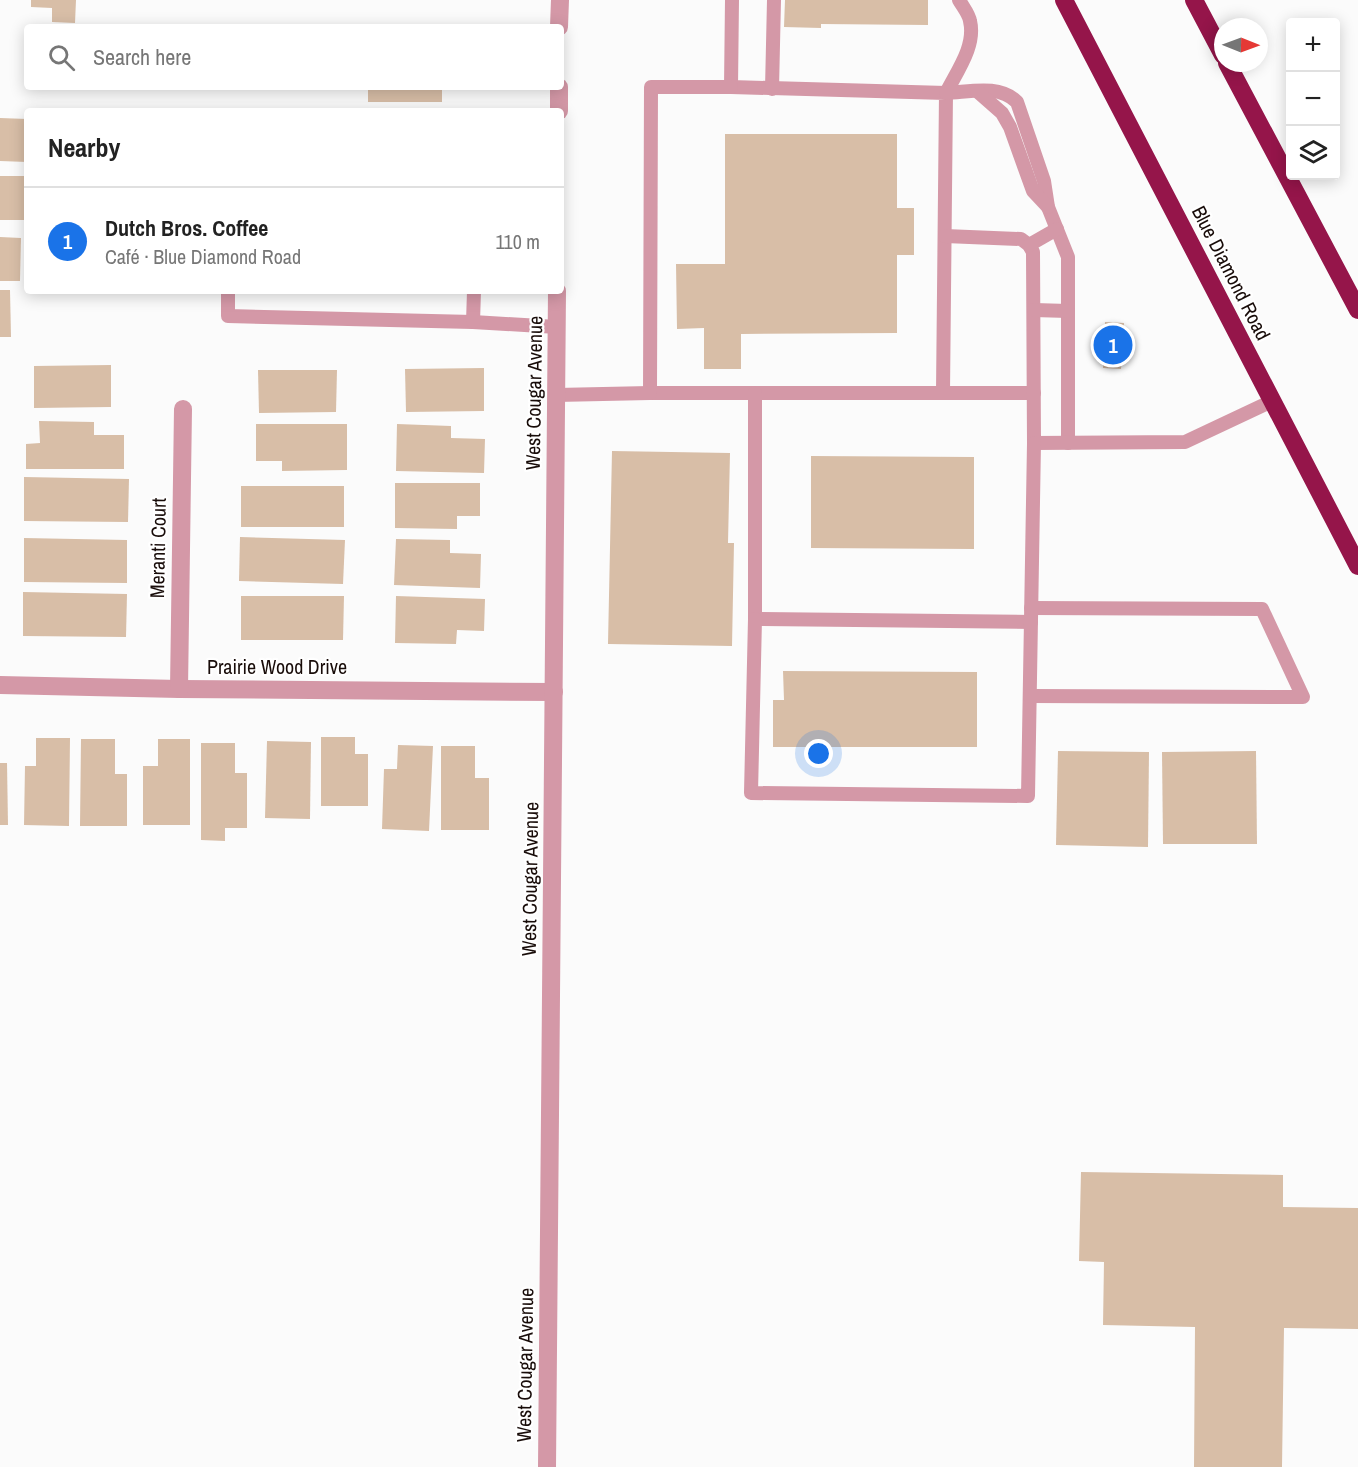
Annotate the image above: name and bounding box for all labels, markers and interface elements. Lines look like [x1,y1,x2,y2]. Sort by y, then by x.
north arrow [1214,18,1268,72]
map controls [1286,18,1340,180]
button: + [1286,18,1340,72]
search box [24,24,564,90]
icon: search [45,41,78,74]
text: Search here [93,42,191,72]
button: − [1286,72,1340,126]
button: layers [1286,126,1340,180]
text: Nearby [48,130,120,165]
street label: Blue Diamond Road [1186,201,1277,345]
text: Dutch Bros. Coffee [105,213,268,243]
text: 1 [63,228,72,255]
text: 110 m [496,228,540,255]
text: Café · Blue Diamond Road [105,243,301,270]
street label: West Cougar Avenue [519,316,548,470]
pin: 1 [1094,322,1132,368]
street label: Meranti Court [143,497,172,598]
street label: Prairie Wood Drive [207,653,347,680]
your location [804,739,833,768]
street label: West Cougar Avenue [515,802,544,956]
street label: West Cougar Avenue [510,1288,539,1442]

